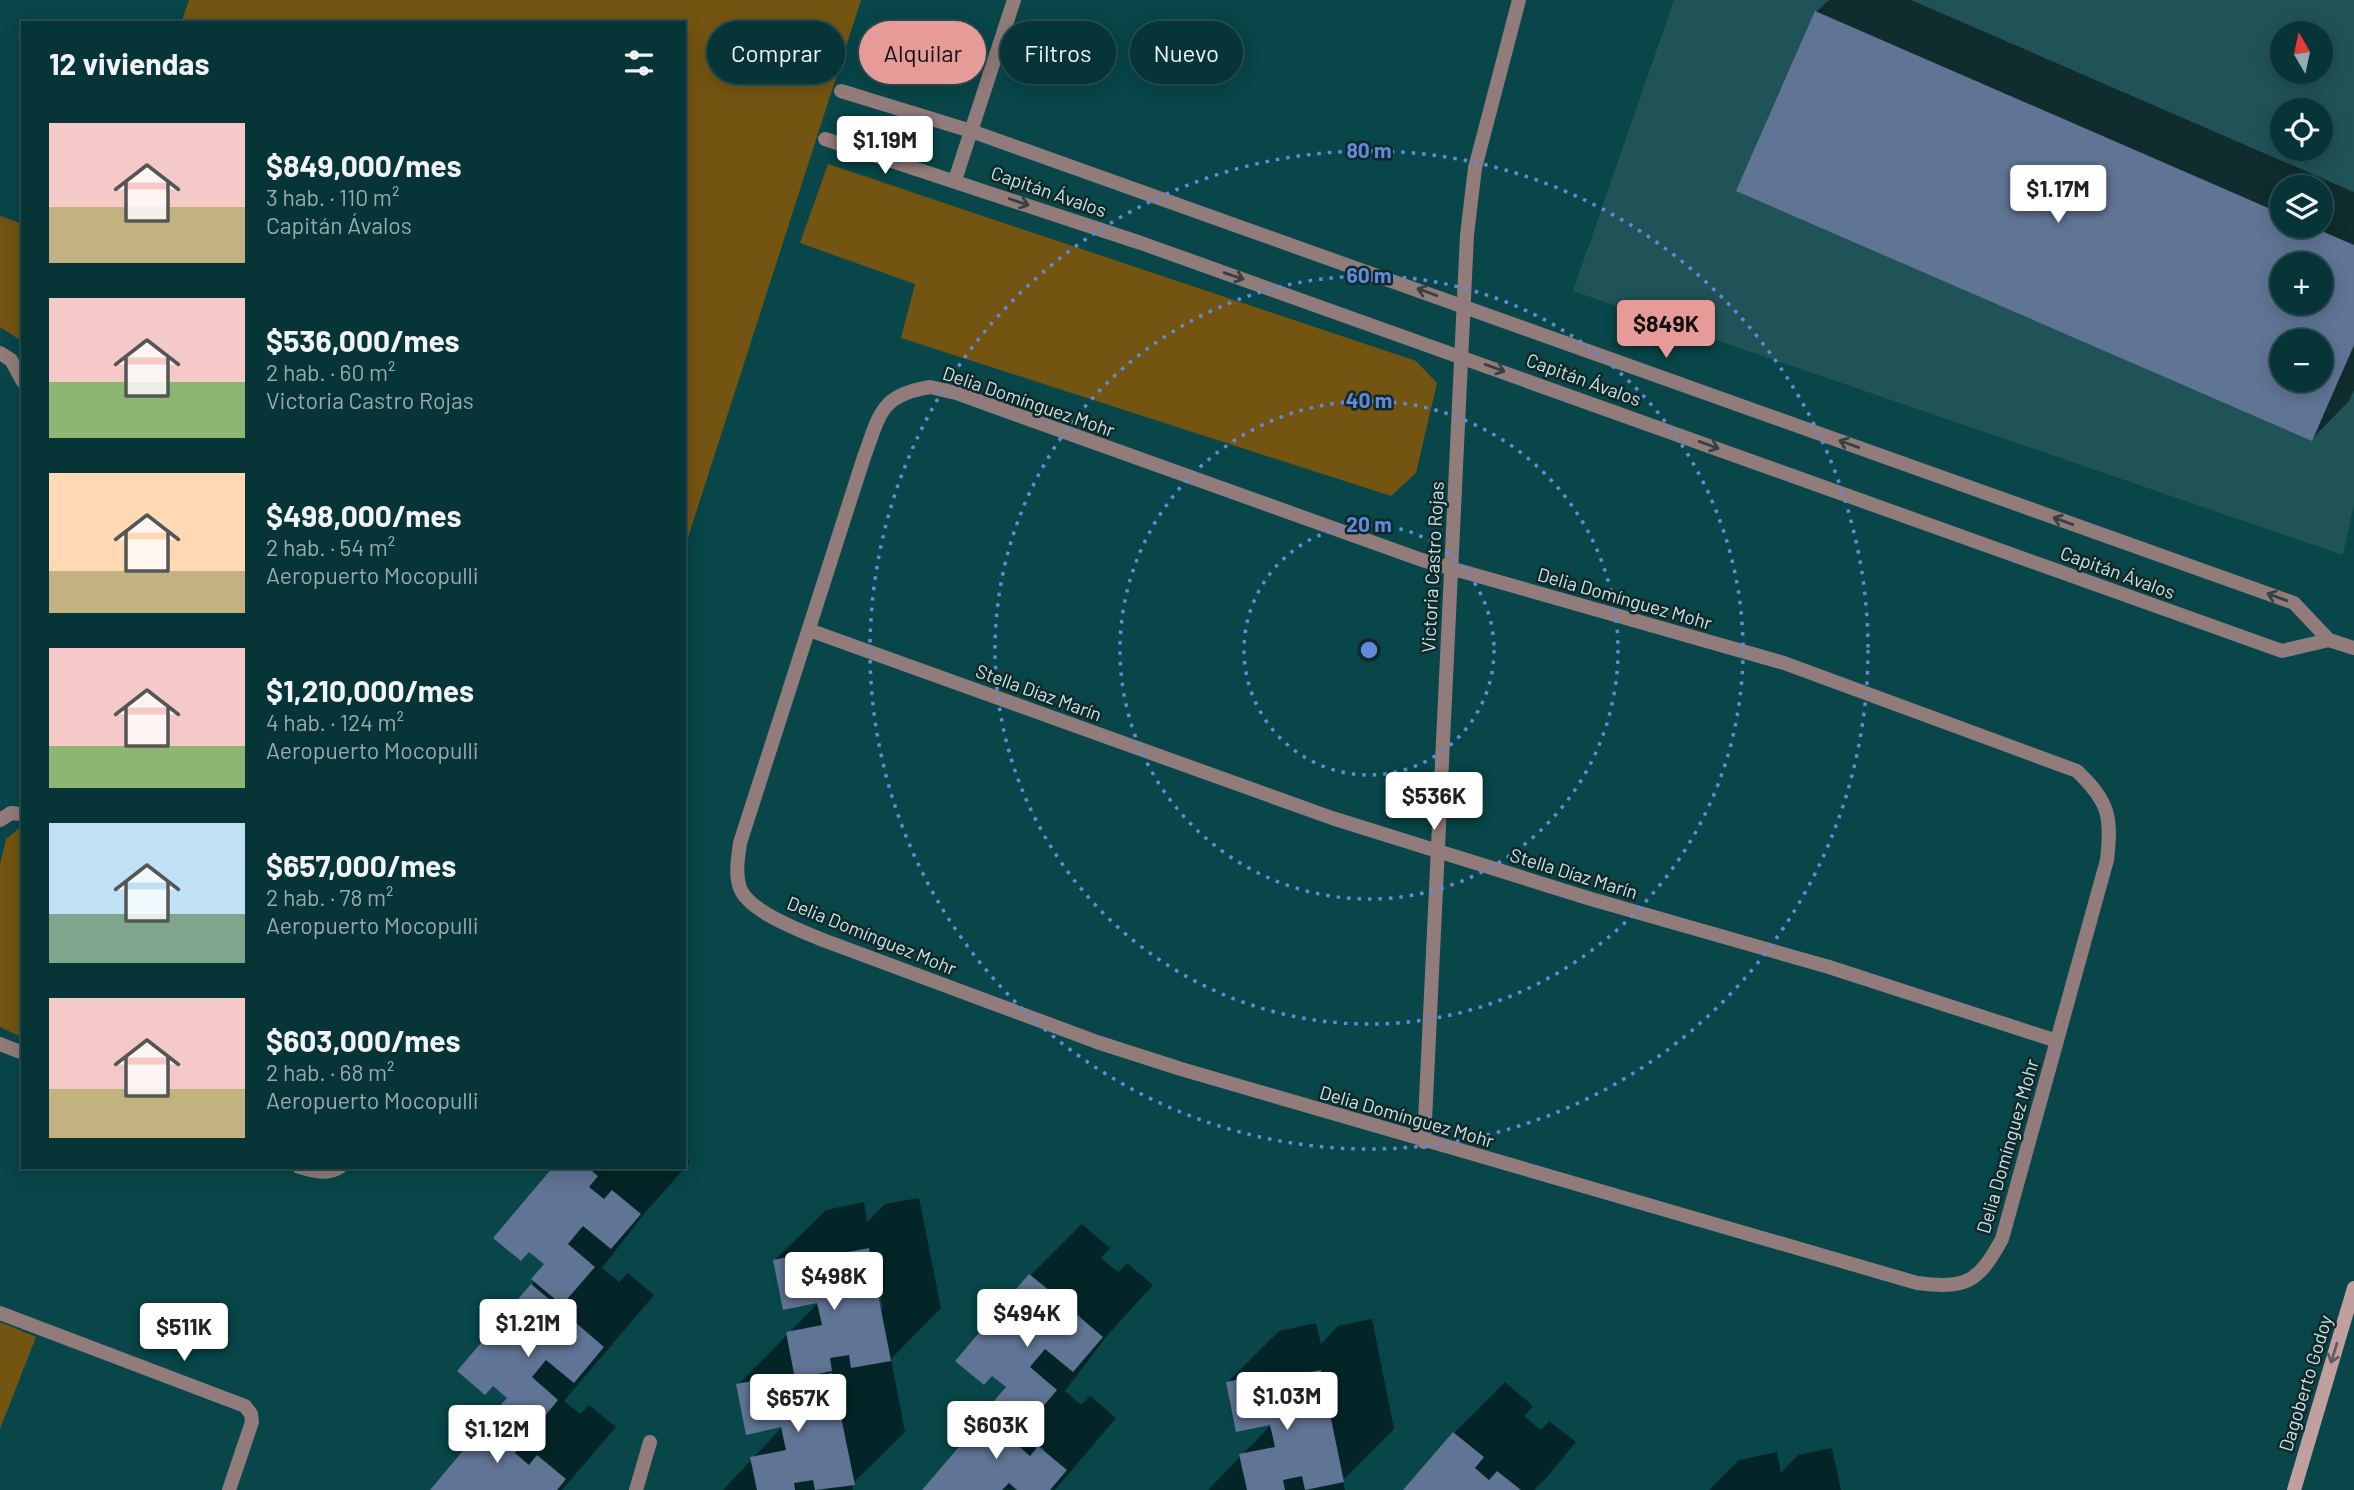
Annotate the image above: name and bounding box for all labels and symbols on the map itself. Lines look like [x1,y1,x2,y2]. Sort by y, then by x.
north arrow [2270,21,2333,84]
pin: $1.19M [828,116,942,176]
text: 80 m [1346,137,1392,162]
street label: Capitán Ávalos [988,161,1110,221]
pin: $1.17M [2001,166,2115,225]
one-way arrow [1008,197,1030,209]
text: 60 m [1347,262,1391,287]
one-way arrow [1223,271,1245,283]
one-way arrow [1417,285,1439,298]
pin: $849K [1617,300,1715,360]
street label: Capitán Ávalos [1523,348,1645,410]
street label: Delia Domínguez Mohr [940,361,1118,441]
one-way arrow [1484,363,1506,375]
text: 40 m [1346,387,1392,412]
one-way arrow [1838,437,1860,450]
one-way arrow [1698,440,1720,452]
street label: Victoria Castro Rojas [1416,481,1448,653]
text: 20 m [1346,511,1392,536]
one-way arrow [2053,513,2075,526]
street label: Capitán Ávalos [2057,541,2179,603]
street label: Delia Domínguez Mohr [1535,562,1715,634]
one-way arrow [2267,590,2289,602]
centre of rings [1357,638,1381,662]
street label: Stella Díaz Marín [973,659,1105,725]
pin: $536K [1385,772,1483,832]
street label: Stella Díaz Marín [1507,843,1641,903]
street label: Delia Domínguez Mohr [784,891,960,979]
street label: Delia Domínguez Mohr [1971,1056,2043,1236]
street label: Delia Domínguez Mohr [1317,1080,1497,1152]
pin: $498K [785,1252,883,1312]
pin: $494K [978,1290,1076,1349]
pin: $1.21M [471,1300,585,1359]
pin: $511K [135,1304,233,1363]
street label: Dagoberto Godoy [2273,1312,2337,1454]
one-way arrow [2327,1342,2340,1364]
pin: $1.03M [1230,1372,1344,1432]
pin: $657K [749,1374,847,1434]
pin: $603K [947,1402,1045,1461]
pin: $1.12M [440,1406,554,1465]

